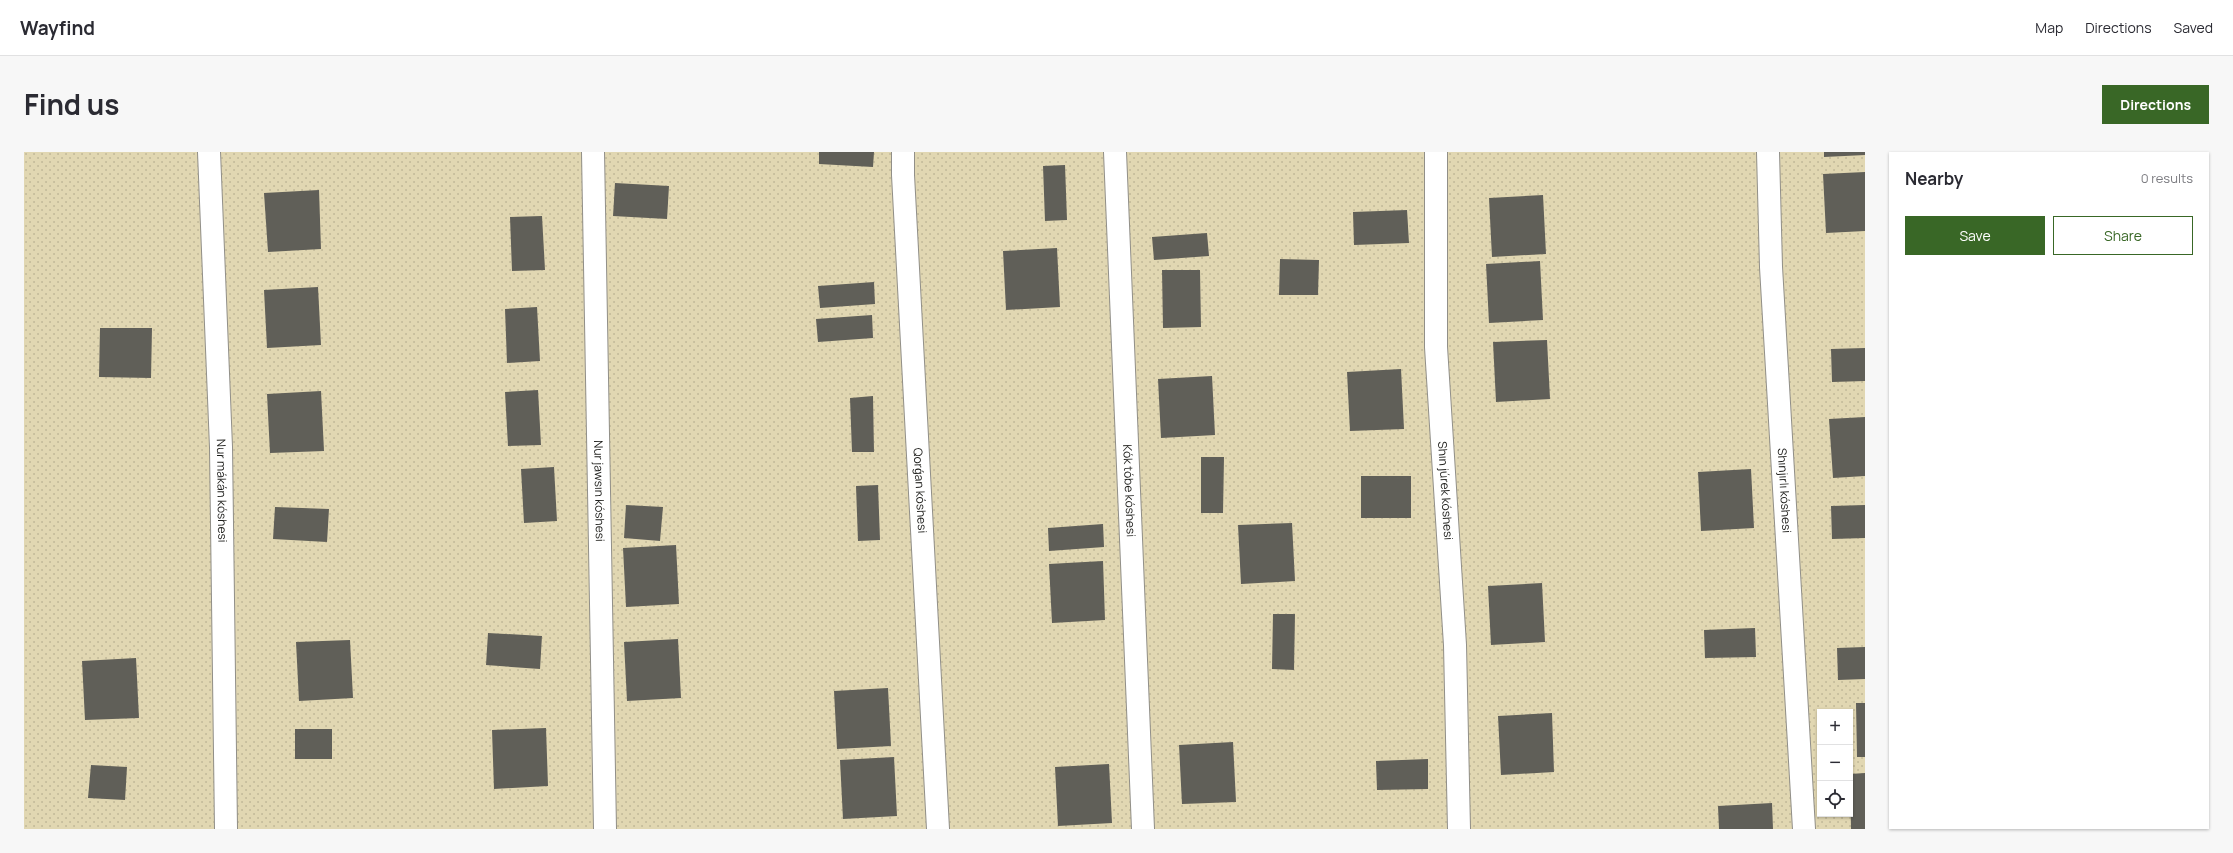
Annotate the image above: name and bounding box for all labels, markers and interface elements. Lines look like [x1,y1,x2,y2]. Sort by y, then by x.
text: Wayfind [20,15,95,41]
text: Map [2035,18,2063,37]
text: Directions [2085,18,2152,37]
text: Saved [2174,18,2213,37]
text: Find us [24,85,119,123]
button: Directions [2102,85,2209,124]
text: Nearby [1905,167,1963,190]
text: 0 results [2141,169,2193,187]
button: Save [1905,216,2045,255]
button: Share [2053,216,2193,255]
street label: Nur mákán kóshesi [213,439,231,543]
street label: Nur jawsın kóshesi [590,440,609,542]
street label: Shın júrek kóshesi [1434,441,1457,541]
street label: Kók tóbe kóshesi [1119,444,1140,537]
street label: Qorǵan kóshesi [910,447,931,534]
street label: Shınjırlı kóshesi [1774,448,1796,534]
map controls [1817,709,1853,817]
button: + [1817,709,1853,745]
button: − [1817,745,1853,781]
button: locate [1817,781,1853,817]

